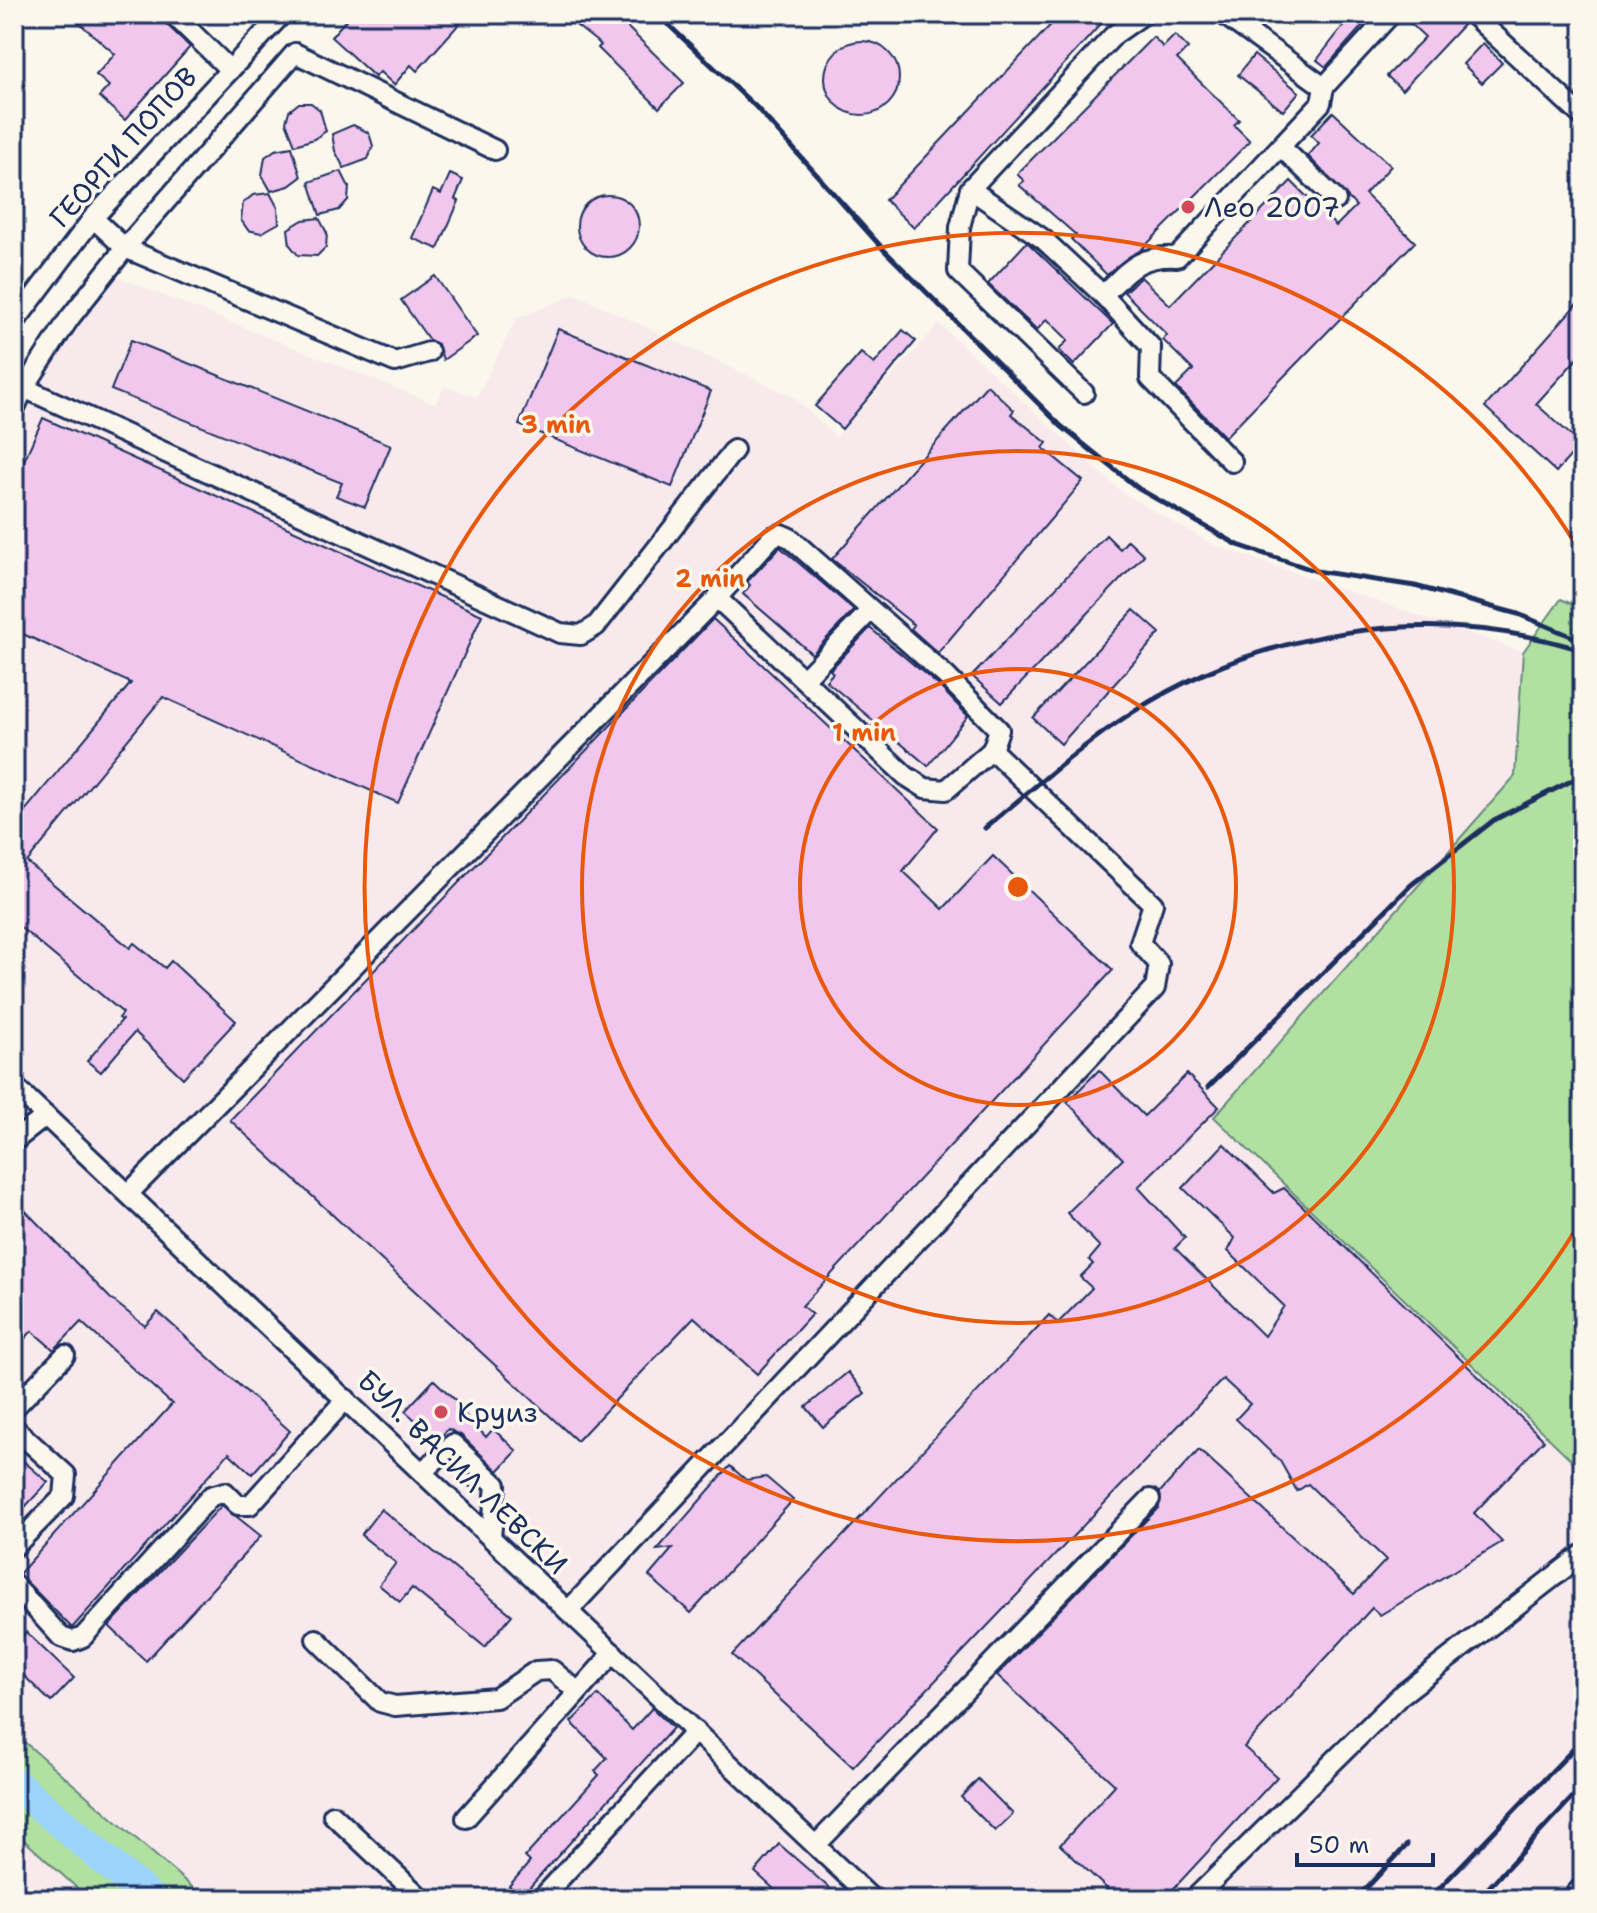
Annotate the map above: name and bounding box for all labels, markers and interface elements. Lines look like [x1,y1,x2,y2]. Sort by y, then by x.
street label: ГЕОРГИ ПОПОВ [40,58,206,236]
place label: Лео 2007 [1204,188,1340,226]
marker: Лео 2007 [1179,198,1197,216]
text: 3 min [521,409,591,441]
text: 2 min [675,563,745,595]
text: 1 min [832,717,896,749]
centre of rings [1004,873,1032,901]
street label: БУЛ. ВАСИЛ ЛЕВСКИ [350,1361,576,1583]
place label: Круиз [457,1393,538,1431]
marker: Круиз [432,1403,450,1421]
scale bar [1297,1817,1433,1867]
text: 50 m [1309,1829,1369,1861]

